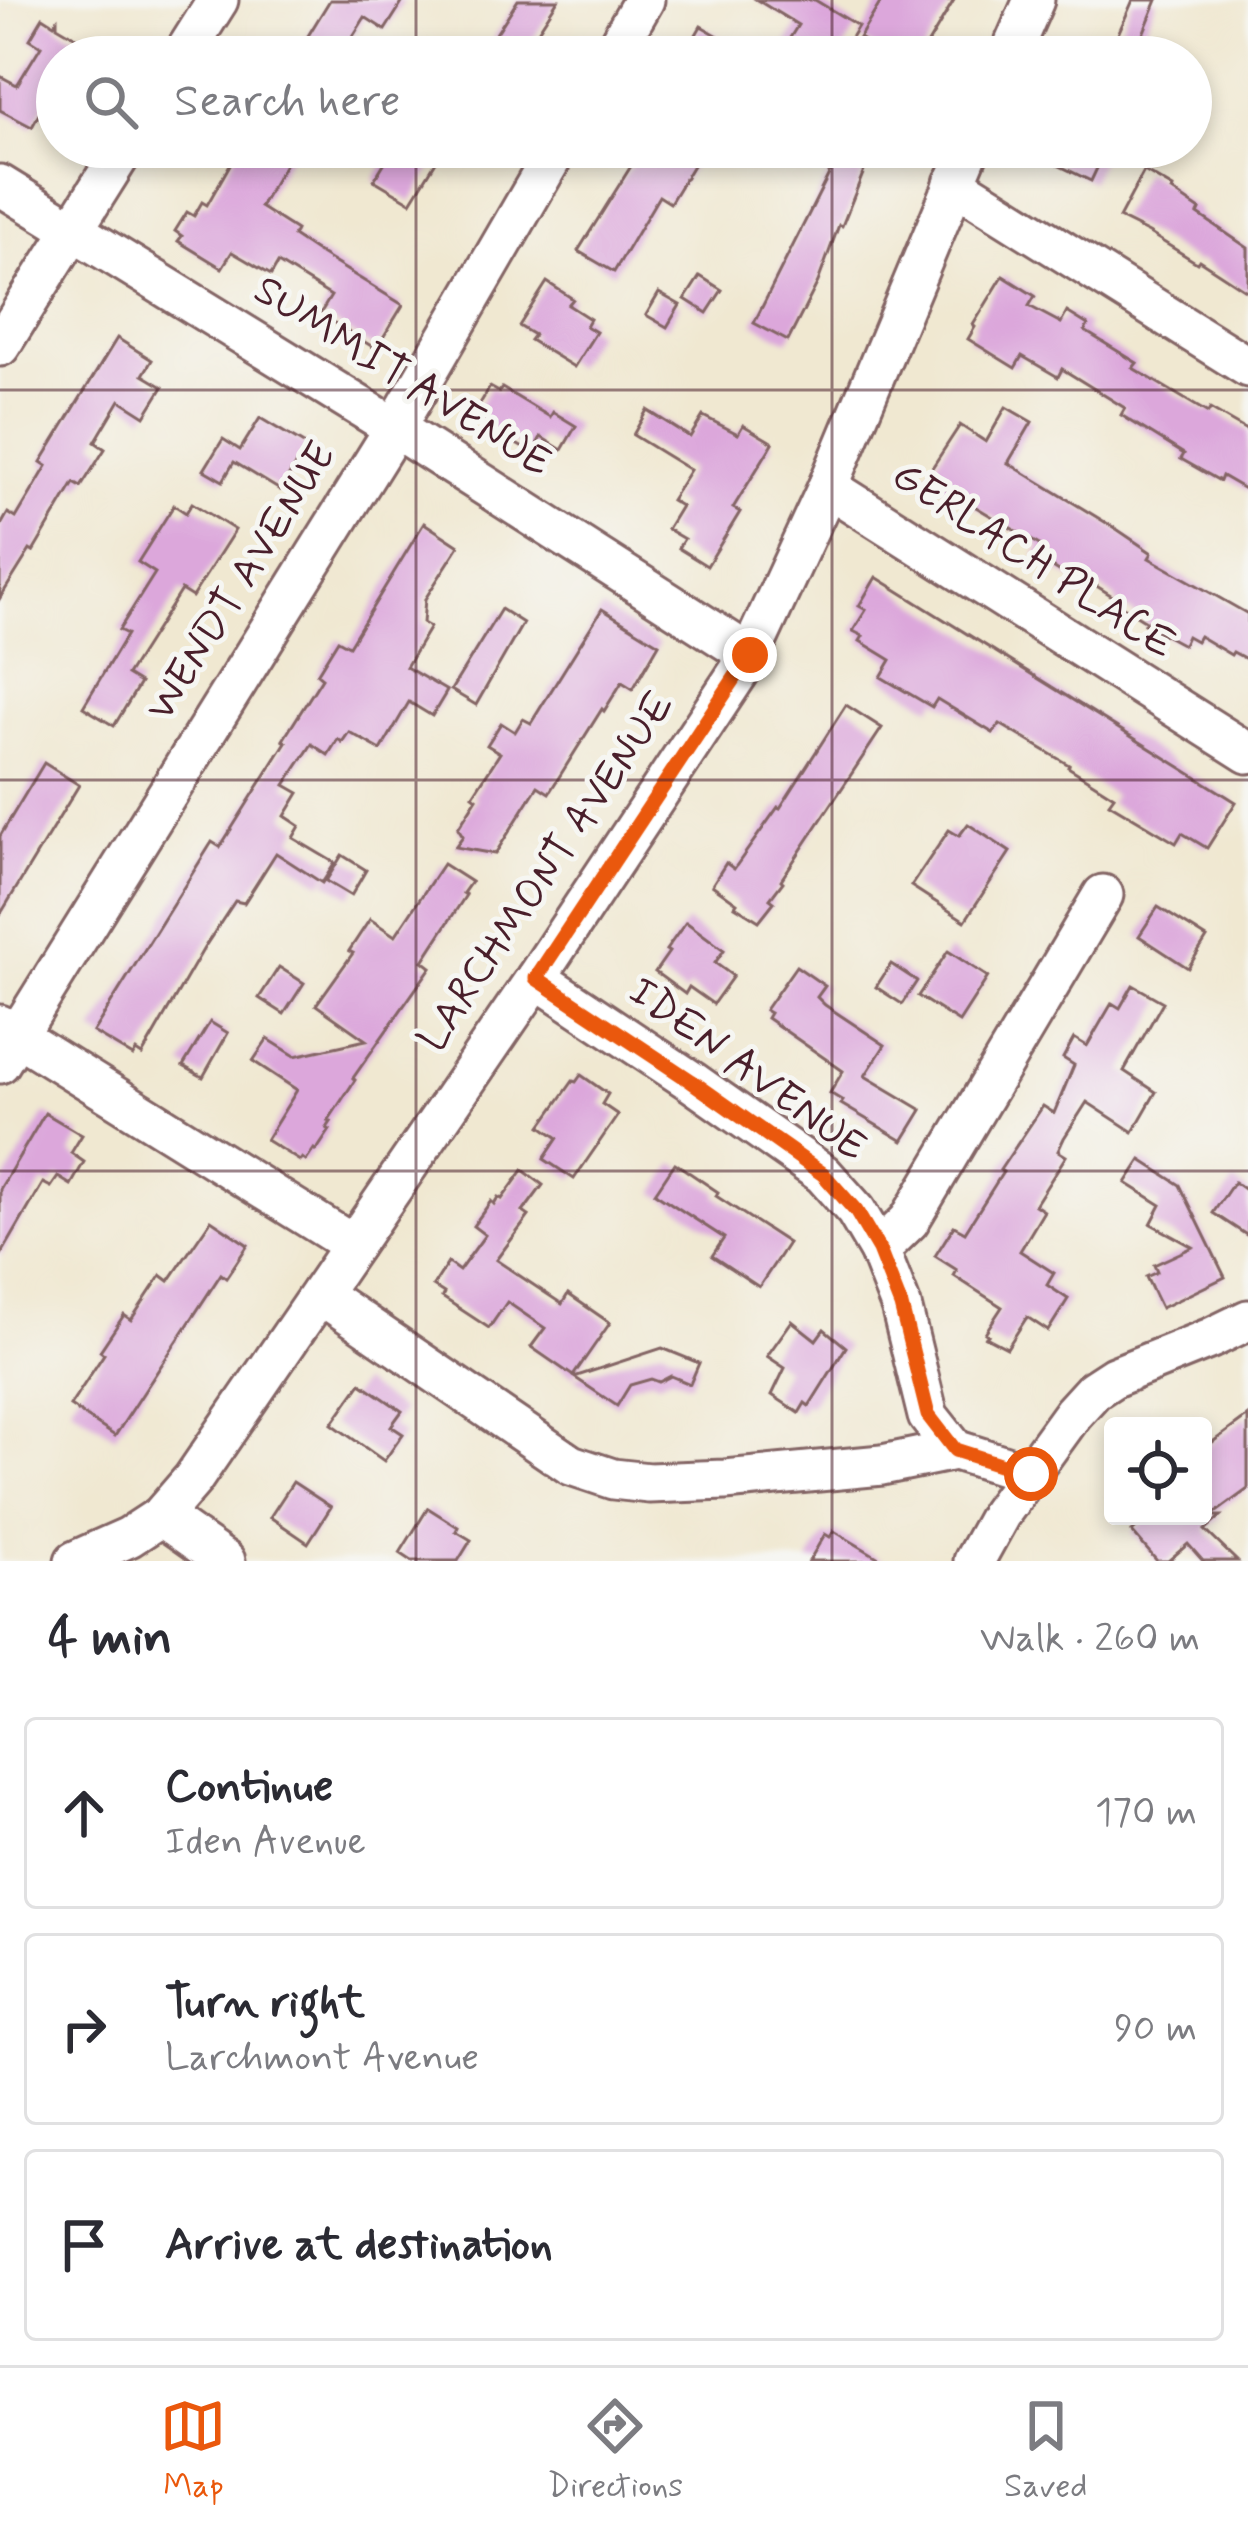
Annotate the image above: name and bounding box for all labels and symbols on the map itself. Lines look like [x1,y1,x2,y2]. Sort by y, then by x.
street label: SUMMIT AVENUE [243,263,561,491]
street label: WENDT AVENUE [134,432,350,732]
street label: GERLACH PLACE [881,449,1185,673]
route end [723,628,777,682]
street label: LARCHMONT AVENUE [406,681,688,1063]
street label: IDEN AVENUE [617,965,877,1175]
route start [1004,1447,1058,1501]

